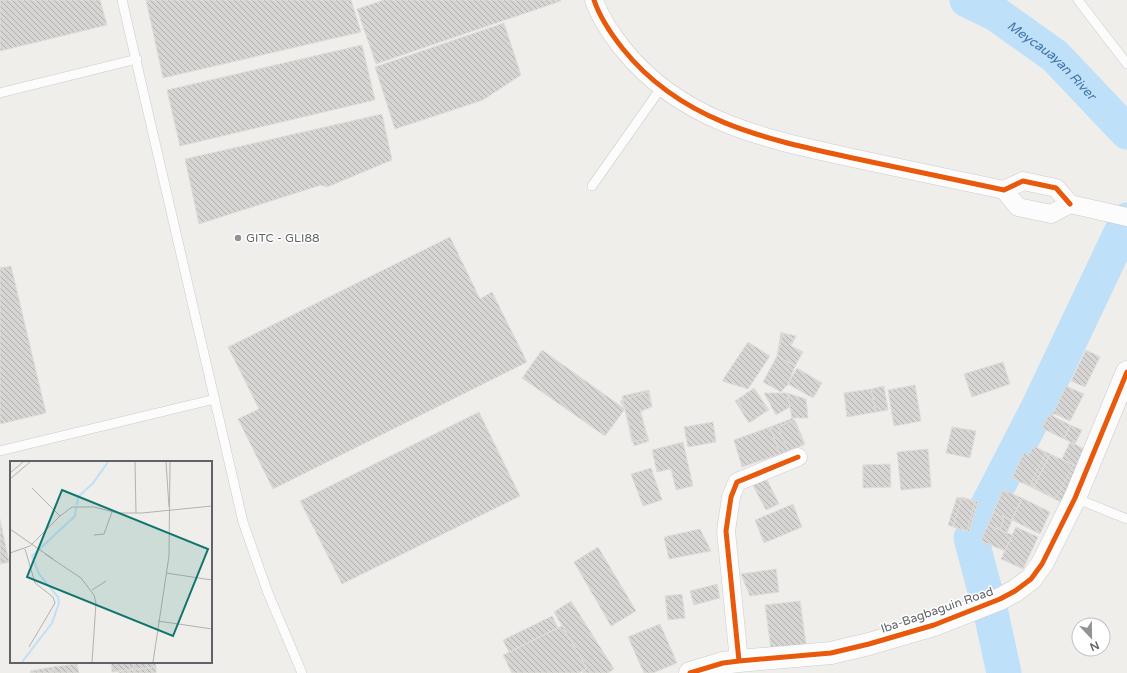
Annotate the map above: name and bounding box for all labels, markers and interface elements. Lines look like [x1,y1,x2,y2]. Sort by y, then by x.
water label: Meycauayan River [1004,18,1101,105]
place label: GITC - GLI88 [246,231,320,245]
marker: GITC - GLI88 [233,233,243,243]
inset map [10,461,212,663]
street label: Iba-Bagbaguin Road [879,584,995,636]
north arrow [1071,617,1111,657]
text: N [1088,638,1101,653]

